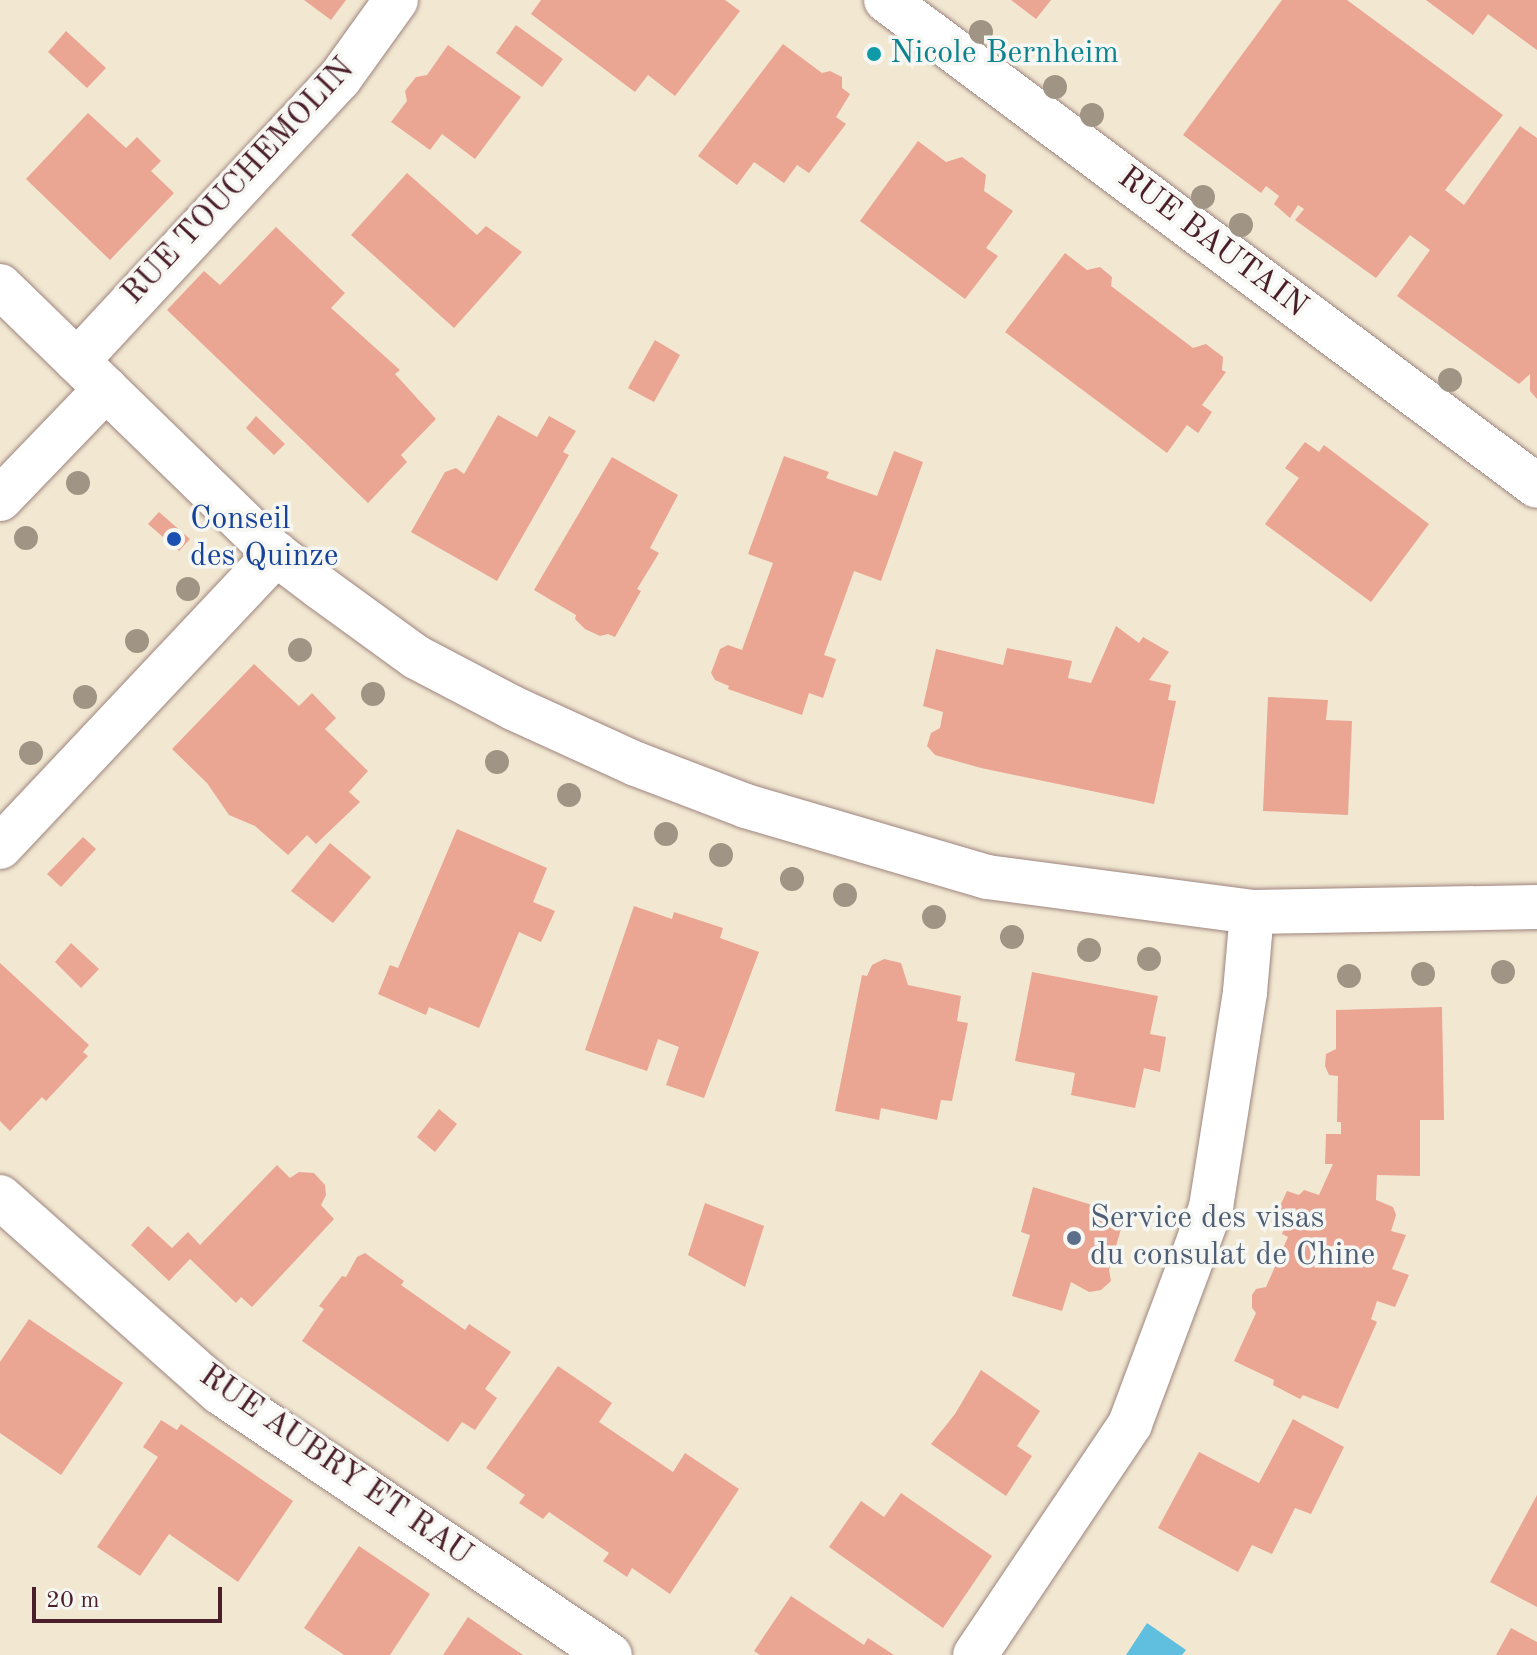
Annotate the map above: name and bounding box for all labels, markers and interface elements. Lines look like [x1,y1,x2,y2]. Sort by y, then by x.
place label: Nicole Bernheim [890,35,1119,73]
marker: Nicole Bernheim [865,45,883,63]
street label: RUE TOUCHEMOLIN [115,51,363,313]
street label: RUE BAUTAIN [1110,159,1314,327]
place label: Conseil des Quinze [190,502,338,577]
marker: Conseil des Quinze [165,530,183,548]
place label: Service des visas du consulat de Chine [1090,1201,1375,1276]
marker: Service des visas du consulat de Chine [1065,1229,1083,1247]
street label: RUE AUBRY ET RAU [191,1357,479,1575]
scale bar [36,1571,226,1621]
text: 20 m [46,1589,100,1613]

